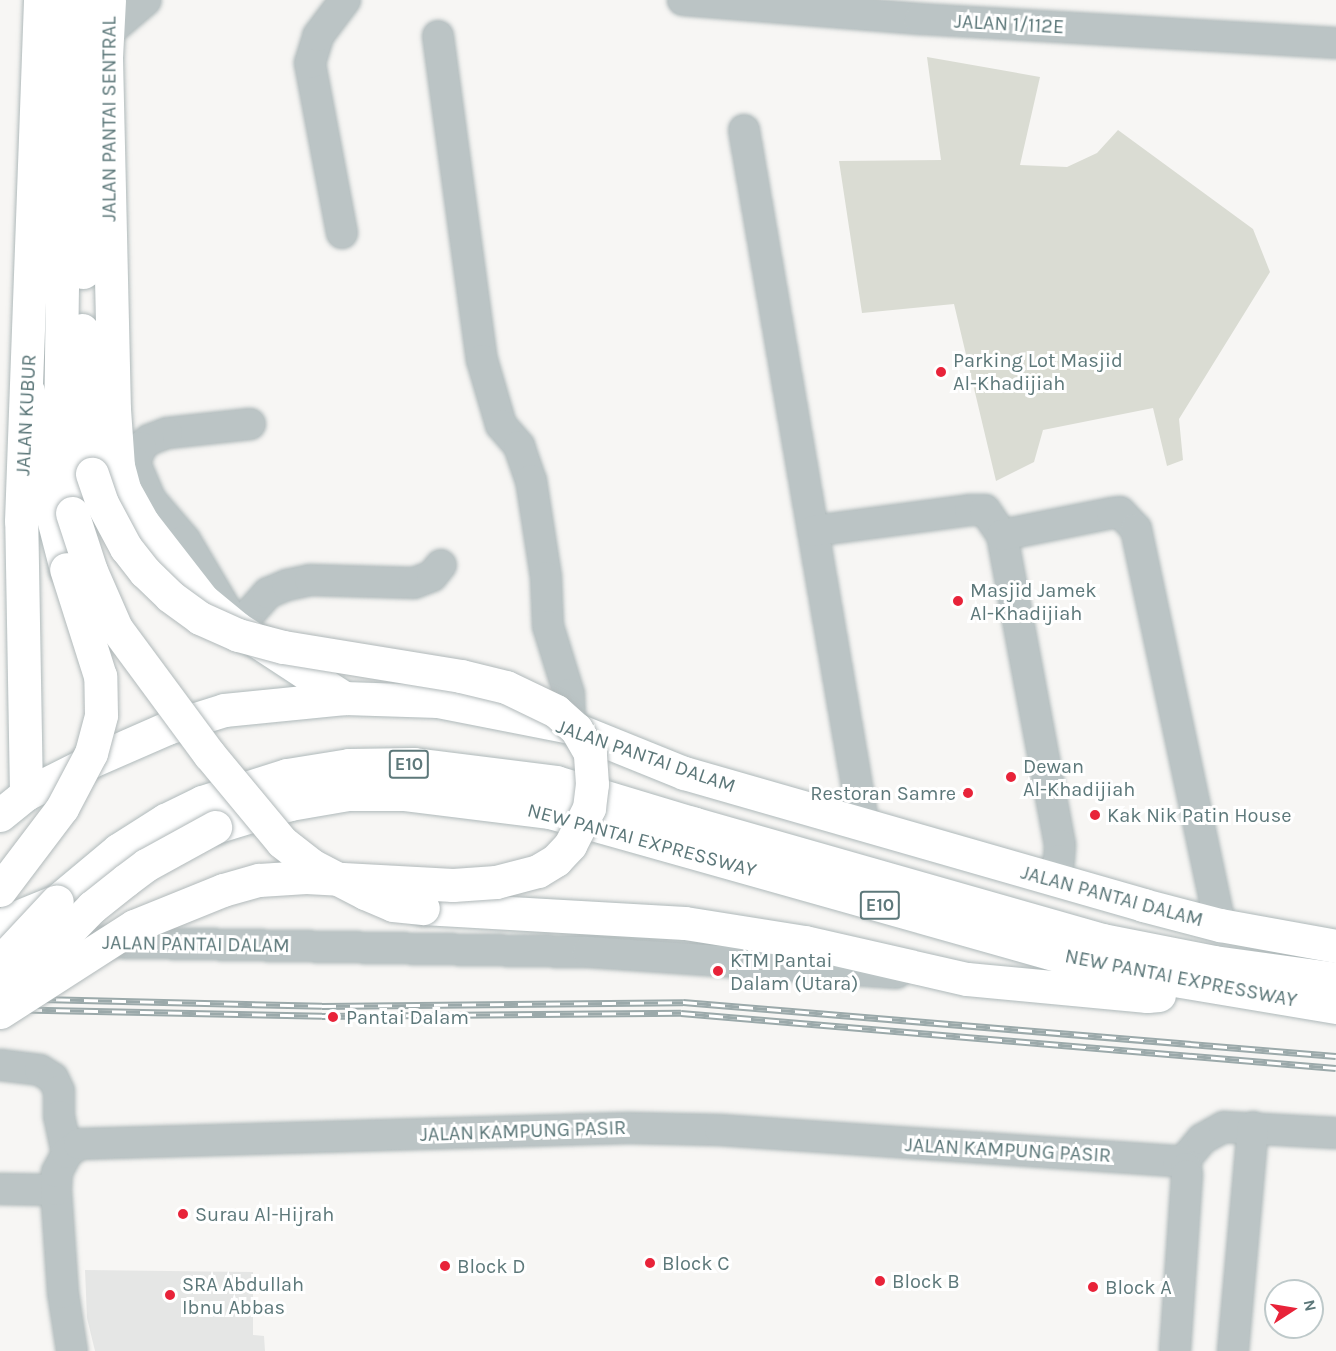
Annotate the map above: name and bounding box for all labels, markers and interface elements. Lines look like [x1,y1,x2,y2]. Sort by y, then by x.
street label: JALAN 1/112E [953,9,1065,39]
street label: JALAN PANTAI SENTRAL [97,16,121,222]
place label: Parking Lot Masjid Al-Khadijiah [953,348,1123,395]
street label: JALAN KUBUR [11,354,41,476]
marker: Parking Lot Masjid Al-Khadijiah [934,365,948,379]
place label: Masjid Jamek Al-Khadijiah [970,578,1097,625]
marker: Masjid Jamek Al-Khadijiah [951,594,965,608]
street label: JALAN PANTAI DALAM [553,714,739,798]
road number: E10 [388,749,430,779]
place label: Dewan Al-Khadijiah [1023,754,1135,801]
marker: Dewan Al-Khadijiah [1004,770,1018,784]
place label: Restoran Samre [810,781,956,805]
marker: Restoran Samre [961,786,975,800]
street label: NEW PANTAI EXPRESSWAY [525,798,759,882]
place label: Kak Nik Patin House [1107,803,1291,827]
marker: Kak Nik Patin House [1088,808,1102,822]
street label: JALAN PANTAI DALAM [1018,860,1206,932]
road number: E10 [859,890,901,920]
street label: JALAN PANTAI DALAM [102,930,290,958]
street label: NEW PANTAI EXPRESSWAY [1063,944,1299,1012]
place label: KTM Pantai Dalam (Utara) [730,948,858,995]
marker: KTM Pantai Dalam (Utara) [711,964,725,978]
place label: Pantai Dalam [346,1005,469,1029]
marker: Pantai Dalam [324,1008,342,1026]
street label: JALAN KAMPUNG PASIR [419,1115,627,1147]
street label: JALAN KAMPUNG PASIR [904,1133,1112,1167]
place label: Surau Al-Hijrah [195,1202,334,1226]
marker: Surau Al-Hijrah [176,1207,190,1221]
place label: Block C [662,1251,730,1275]
place label: Block D [457,1254,525,1278]
marker: Block C [643,1256,657,1270]
marker: Block D [438,1259,452,1273]
place label: Block B [892,1269,960,1293]
place label: SRA Abdullah Ibnu Abbas [182,1272,304,1319]
marker: Block B [873,1274,887,1288]
place label: Block A [1105,1275,1172,1299]
north arrow [1264,1279,1324,1339]
marker: Block A [1086,1280,1100,1294]
marker: SRA Abdullah Ibnu Abbas [163,1288,177,1302]
text: N [1300,1298,1321,1313]

